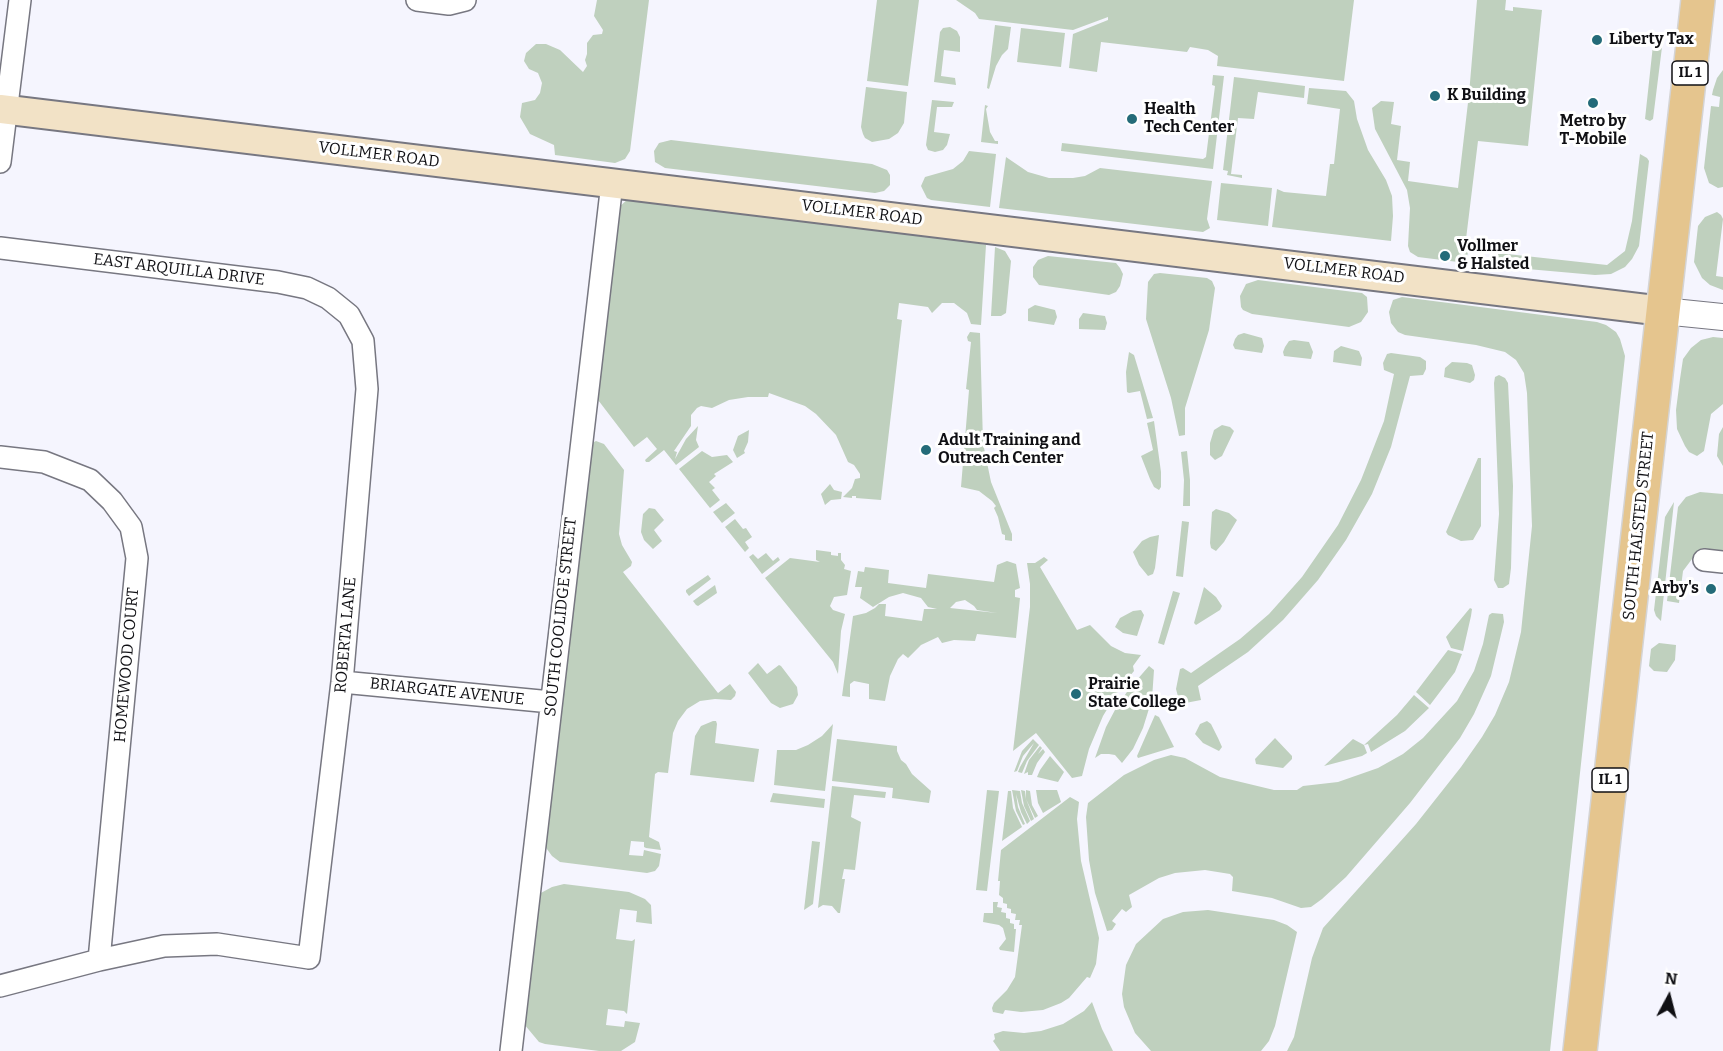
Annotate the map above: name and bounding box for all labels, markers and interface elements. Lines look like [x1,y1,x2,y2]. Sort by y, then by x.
place label: Liberty Tax [1609,30,1694,50]
marker: Liberty Tax [1590,33,1604,47]
road number: IL 1 [1672,61,1708,85]
place label: K Building [1447,86,1526,106]
marker: K Building [1428,89,1442,103]
marker: Metro by T-Mobile [1586,96,1600,110]
place label: Health Tech Center [1144,100,1234,138]
marker: Health Tech Center [1125,112,1139,126]
place label: Metro by T-Mobile [1559,112,1627,150]
street label: VOLLMER ROAD [317,138,441,172]
street label: VOLLMER ROAD [800,196,924,230]
place label: Vollmer & Halsted [1457,237,1529,275]
marker: Vollmer & Halsted [1438,249,1452,263]
street label: EAST ARQUILLA DRIVE [92,250,266,290]
street label: VOLLMER ROAD [1282,254,1406,288]
place label: Adult Training and Outreach Center [938,431,1081,469]
street label: SOUTH HALSTED STREET [1620,431,1658,621]
marker: Adult Training and Outreach Center [919,443,933,457]
street label: SOUTH COOLIDGE STREET [541,516,581,718]
street label: ROBERTA LANE [331,576,361,694]
place label: Arby's [1651,579,1699,599]
marker: Arby's [1704,582,1718,596]
street label: HOMEWOOD COURT [111,587,143,743]
street label: BRIARGATE AVENUE [369,674,525,710]
place label: Prairie State College [1088,675,1186,713]
marker: Prairie State College [1069,687,1083,701]
road number: IL 1 [1592,768,1628,792]
north arrow [1639,967,1699,1027]
text: N [1664,968,1679,989]

